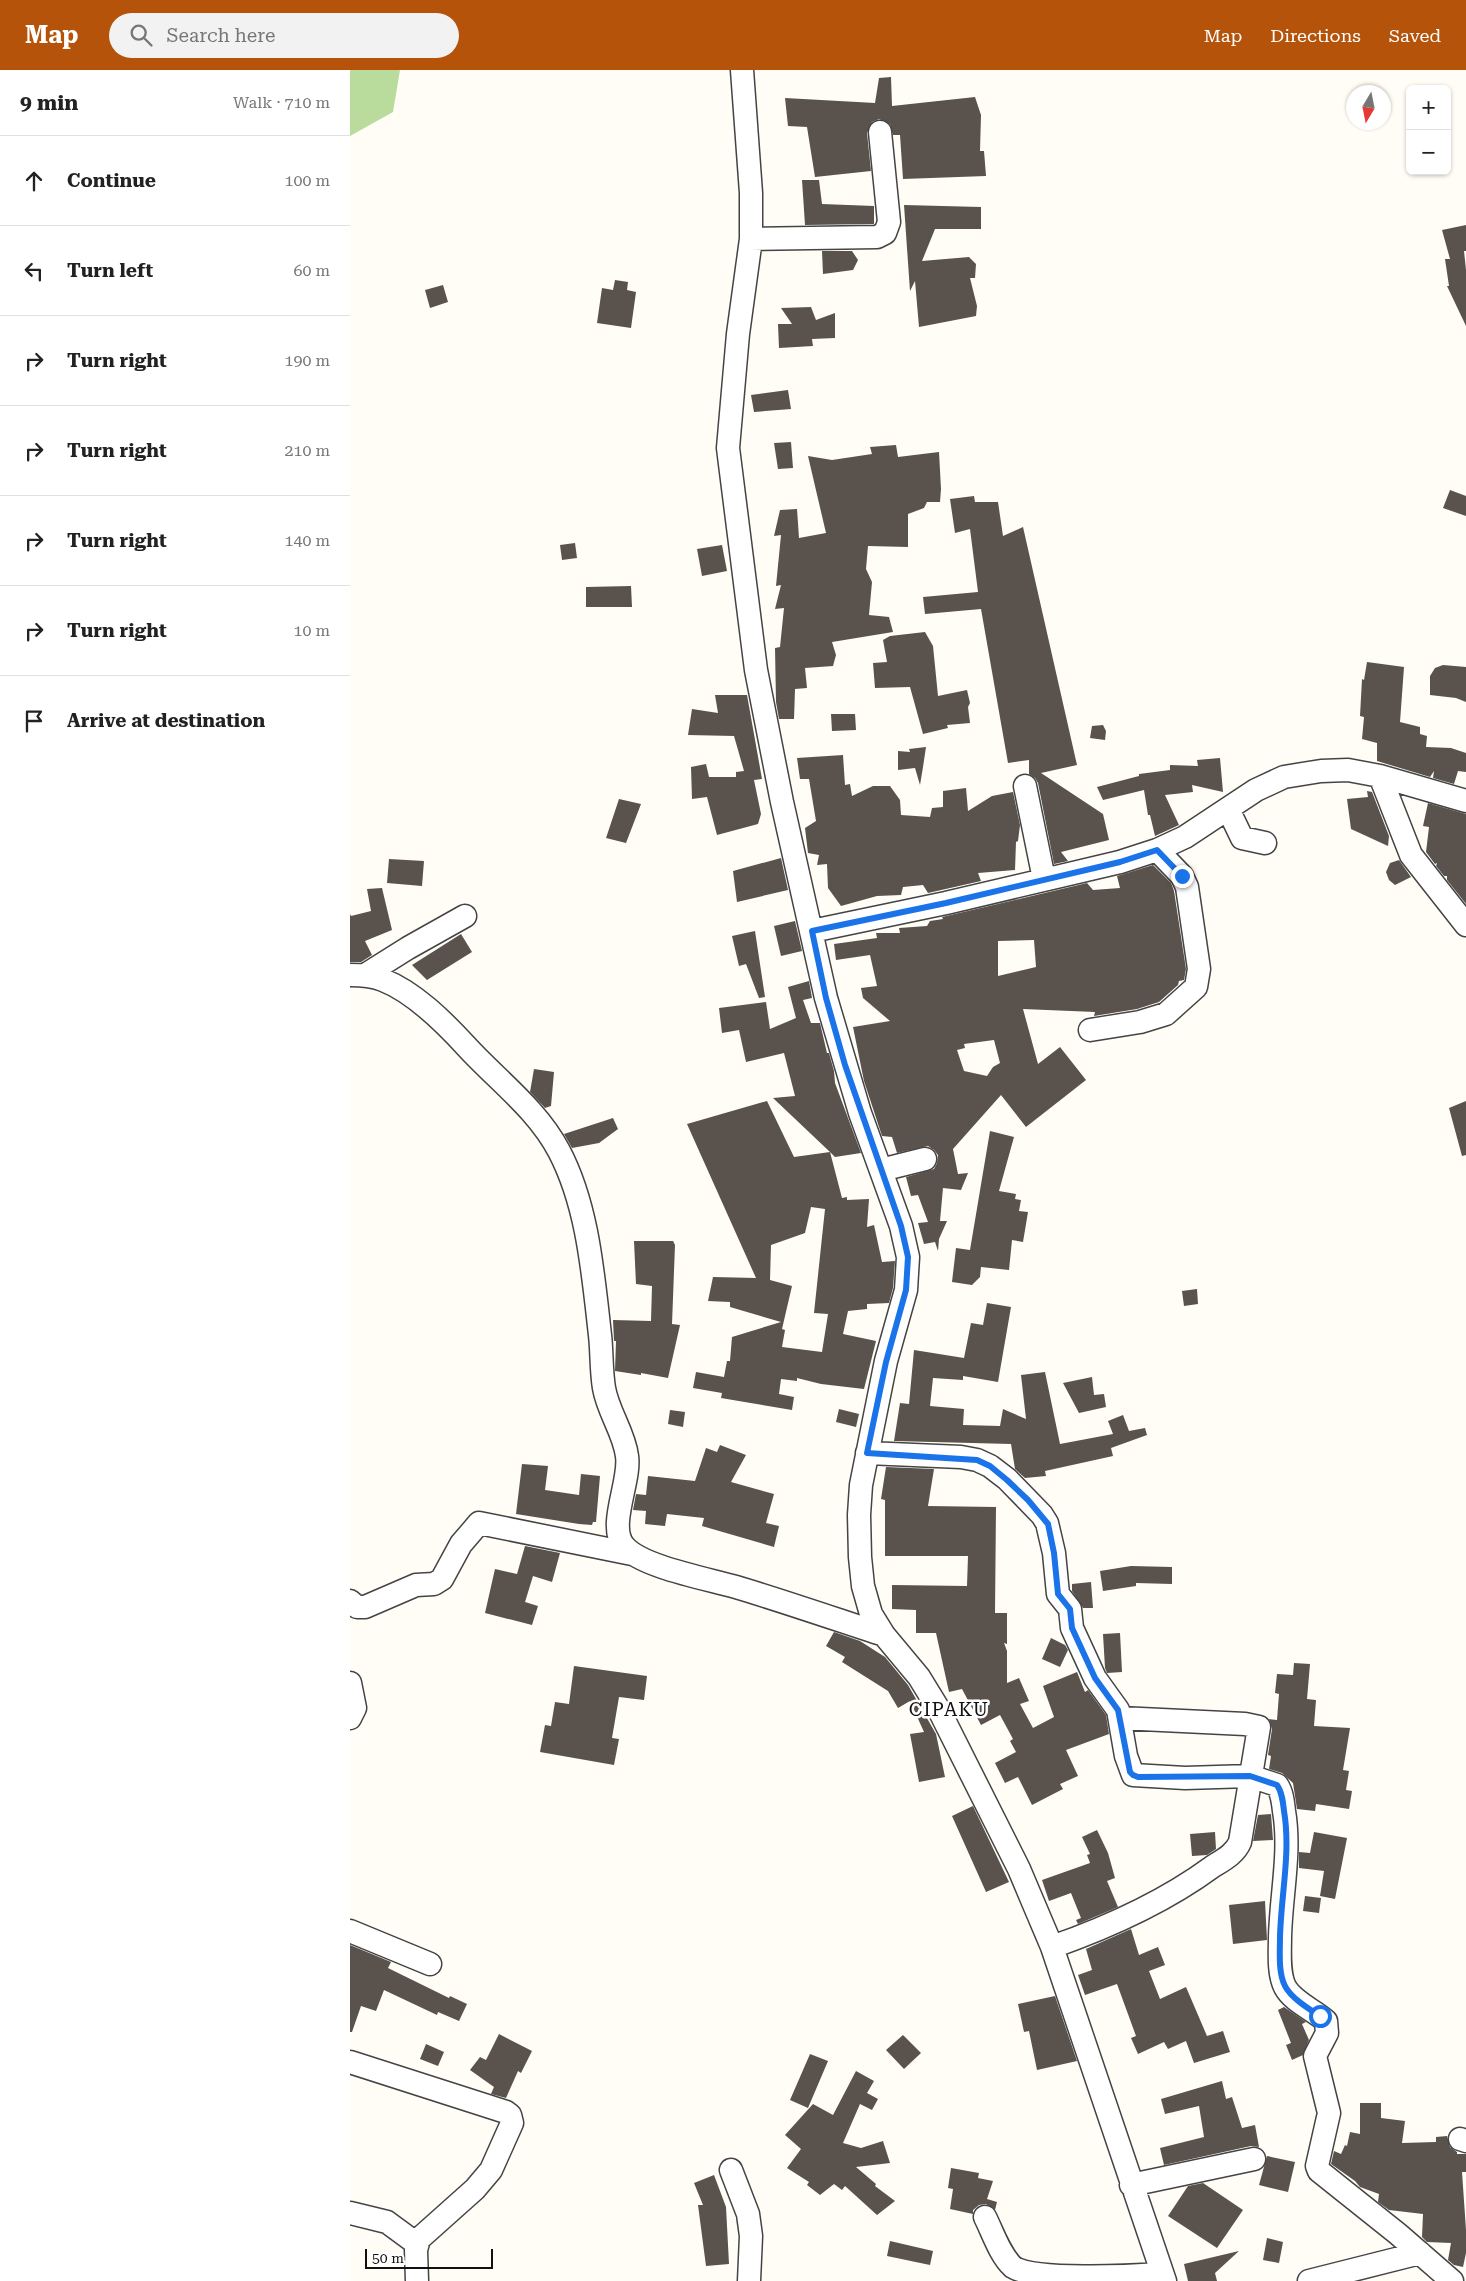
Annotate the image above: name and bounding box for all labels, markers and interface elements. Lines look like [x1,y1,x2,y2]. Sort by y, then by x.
search box [109,13,459,58]
text: Map [25,21,79,49]
icon: search [127,21,155,49]
text: Search here [167,24,275,47]
text: Map [1204,25,1242,46]
text: Directions [1270,25,1361,46]
text: Saved [1389,25,1441,46]
north arrow [1346,85,1391,130]
map controls [1406,85,1451,175]
button: + [1406,85,1451,130]
text: 9 min [20,91,78,115]
text: Walk · 710 m [233,93,330,112]
button: − [1406,130,1451,175]
icon: ahead [20,167,48,195]
text: Continue [67,169,156,192]
text: 100 m [284,171,330,190]
icon: left [20,257,48,285]
text: Turn left [67,259,153,282]
text: 60 m [293,261,330,280]
icon: right [20,347,48,375]
text: Turn right [67,349,167,372]
text: 190 m [284,351,330,370]
icon: right [20,437,48,465]
text: Turn right [67,439,167,462]
text: 210 m [284,441,330,460]
icon: right [20,527,48,555]
text: Turn right [67,529,167,552]
text: 140 m [284,531,330,550]
icon: right [20,617,48,645]
text: Turn right [67,619,167,642]
text: 10 m [293,621,330,640]
icon: arrive [20,707,48,735]
text: Arrive at destination [67,709,265,732]
route end [1171,865,1194,888]
district label: CIPAKU [909,1698,989,1721]
route start [1309,2005,1332,2028]
scale bar [365,2246,492,2269]
text: 50 m [372,2250,404,2266]

